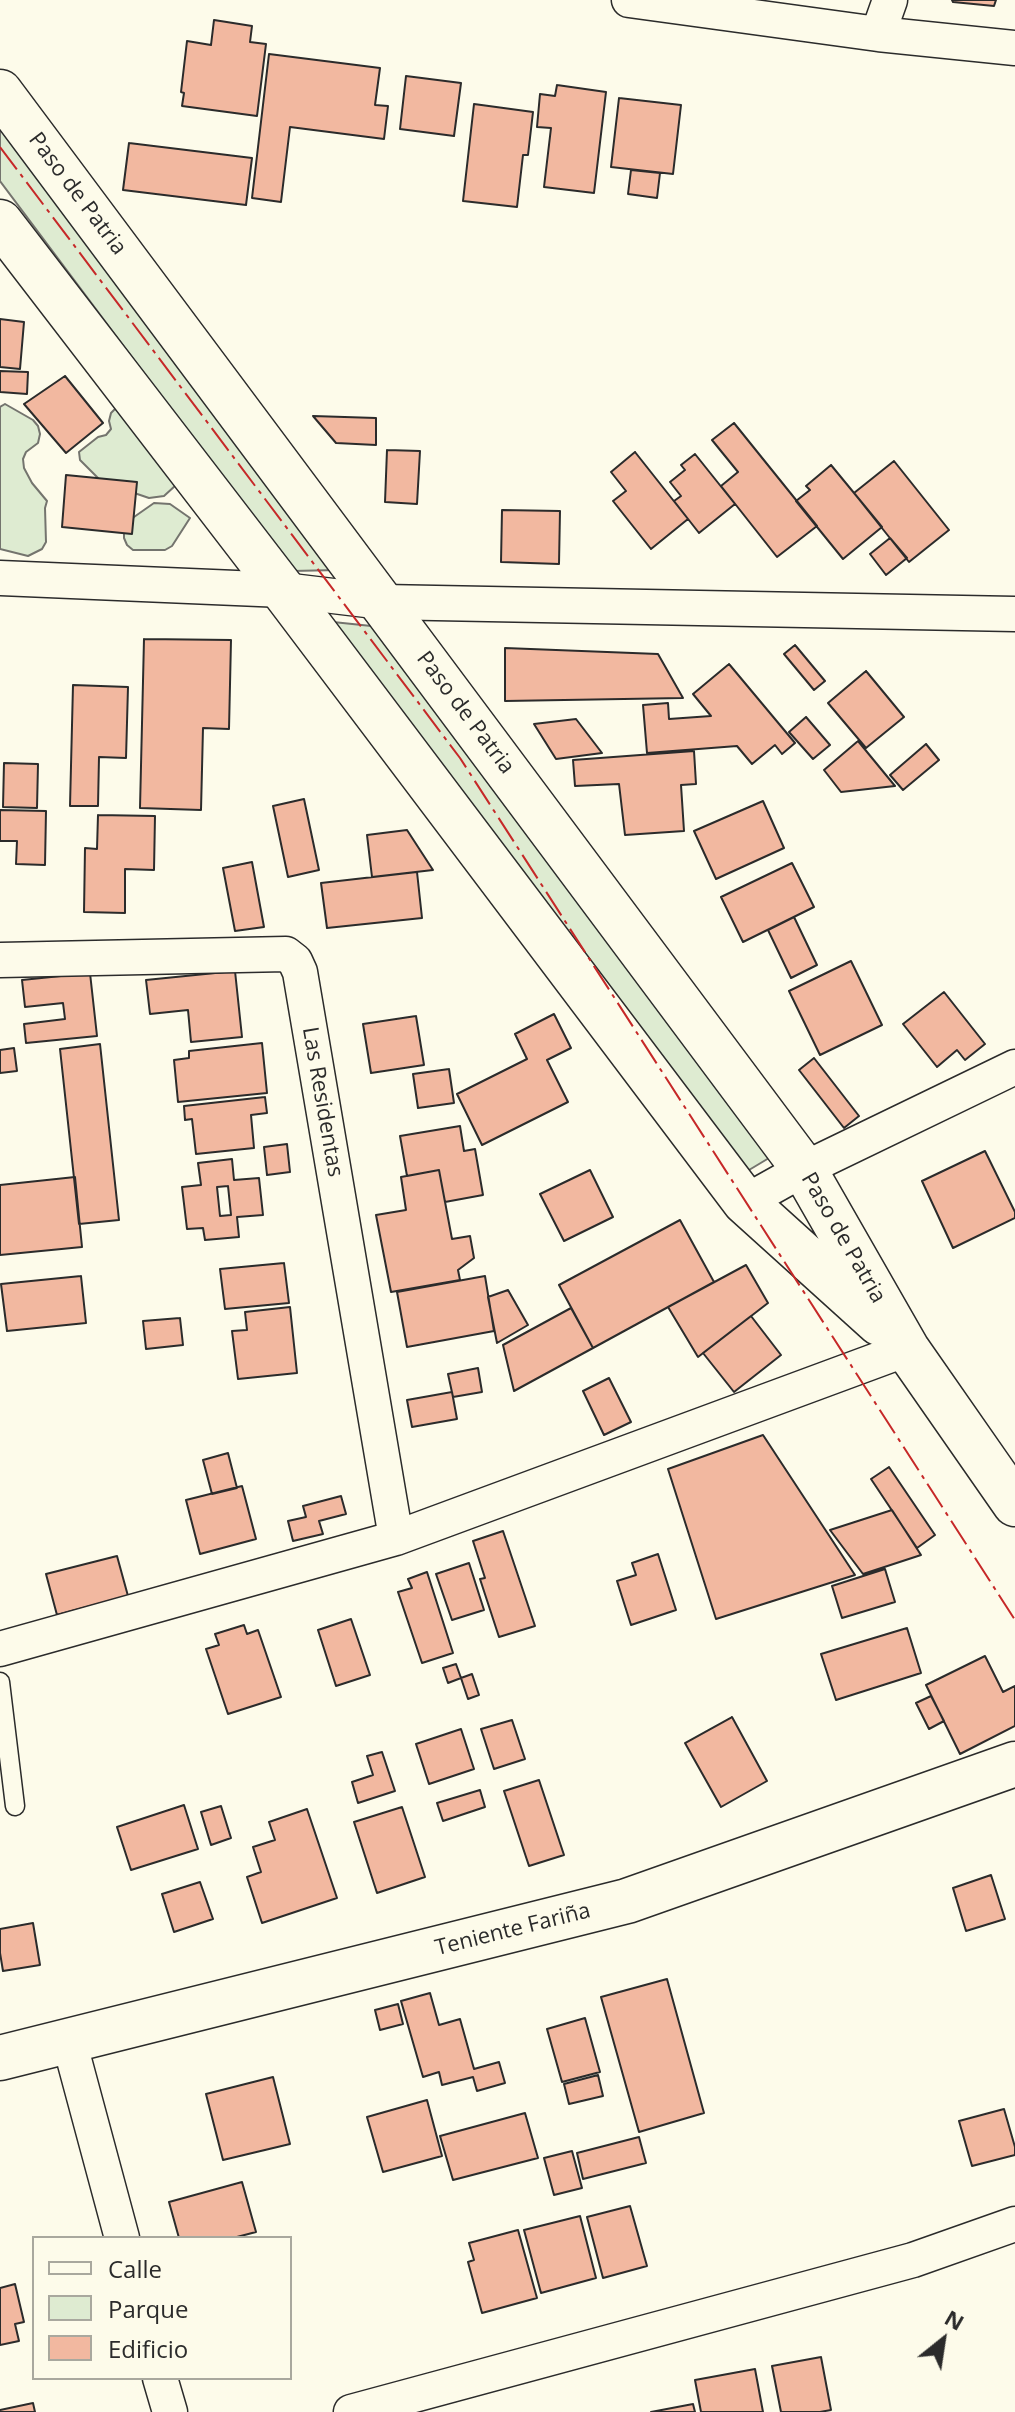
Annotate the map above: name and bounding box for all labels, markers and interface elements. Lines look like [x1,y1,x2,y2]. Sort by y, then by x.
street label: Paso de Patria [22,128,132,260]
street label: Paso de Patria [410,647,520,779]
street label: Las Residentas [296,1025,348,1179]
street label: Paso de Patria [795,1168,891,1308]
street label: Teniente Fariña [433,1898,593,1962]
legend [32,2236,292,2380]
text: Calle [108,2252,162,2285]
text: Parque [108,2292,188,2325]
north arrow [903,2300,983,2380]
text: N [940,2302,970,2337]
text: Edificio [108,2332,188,2365]

